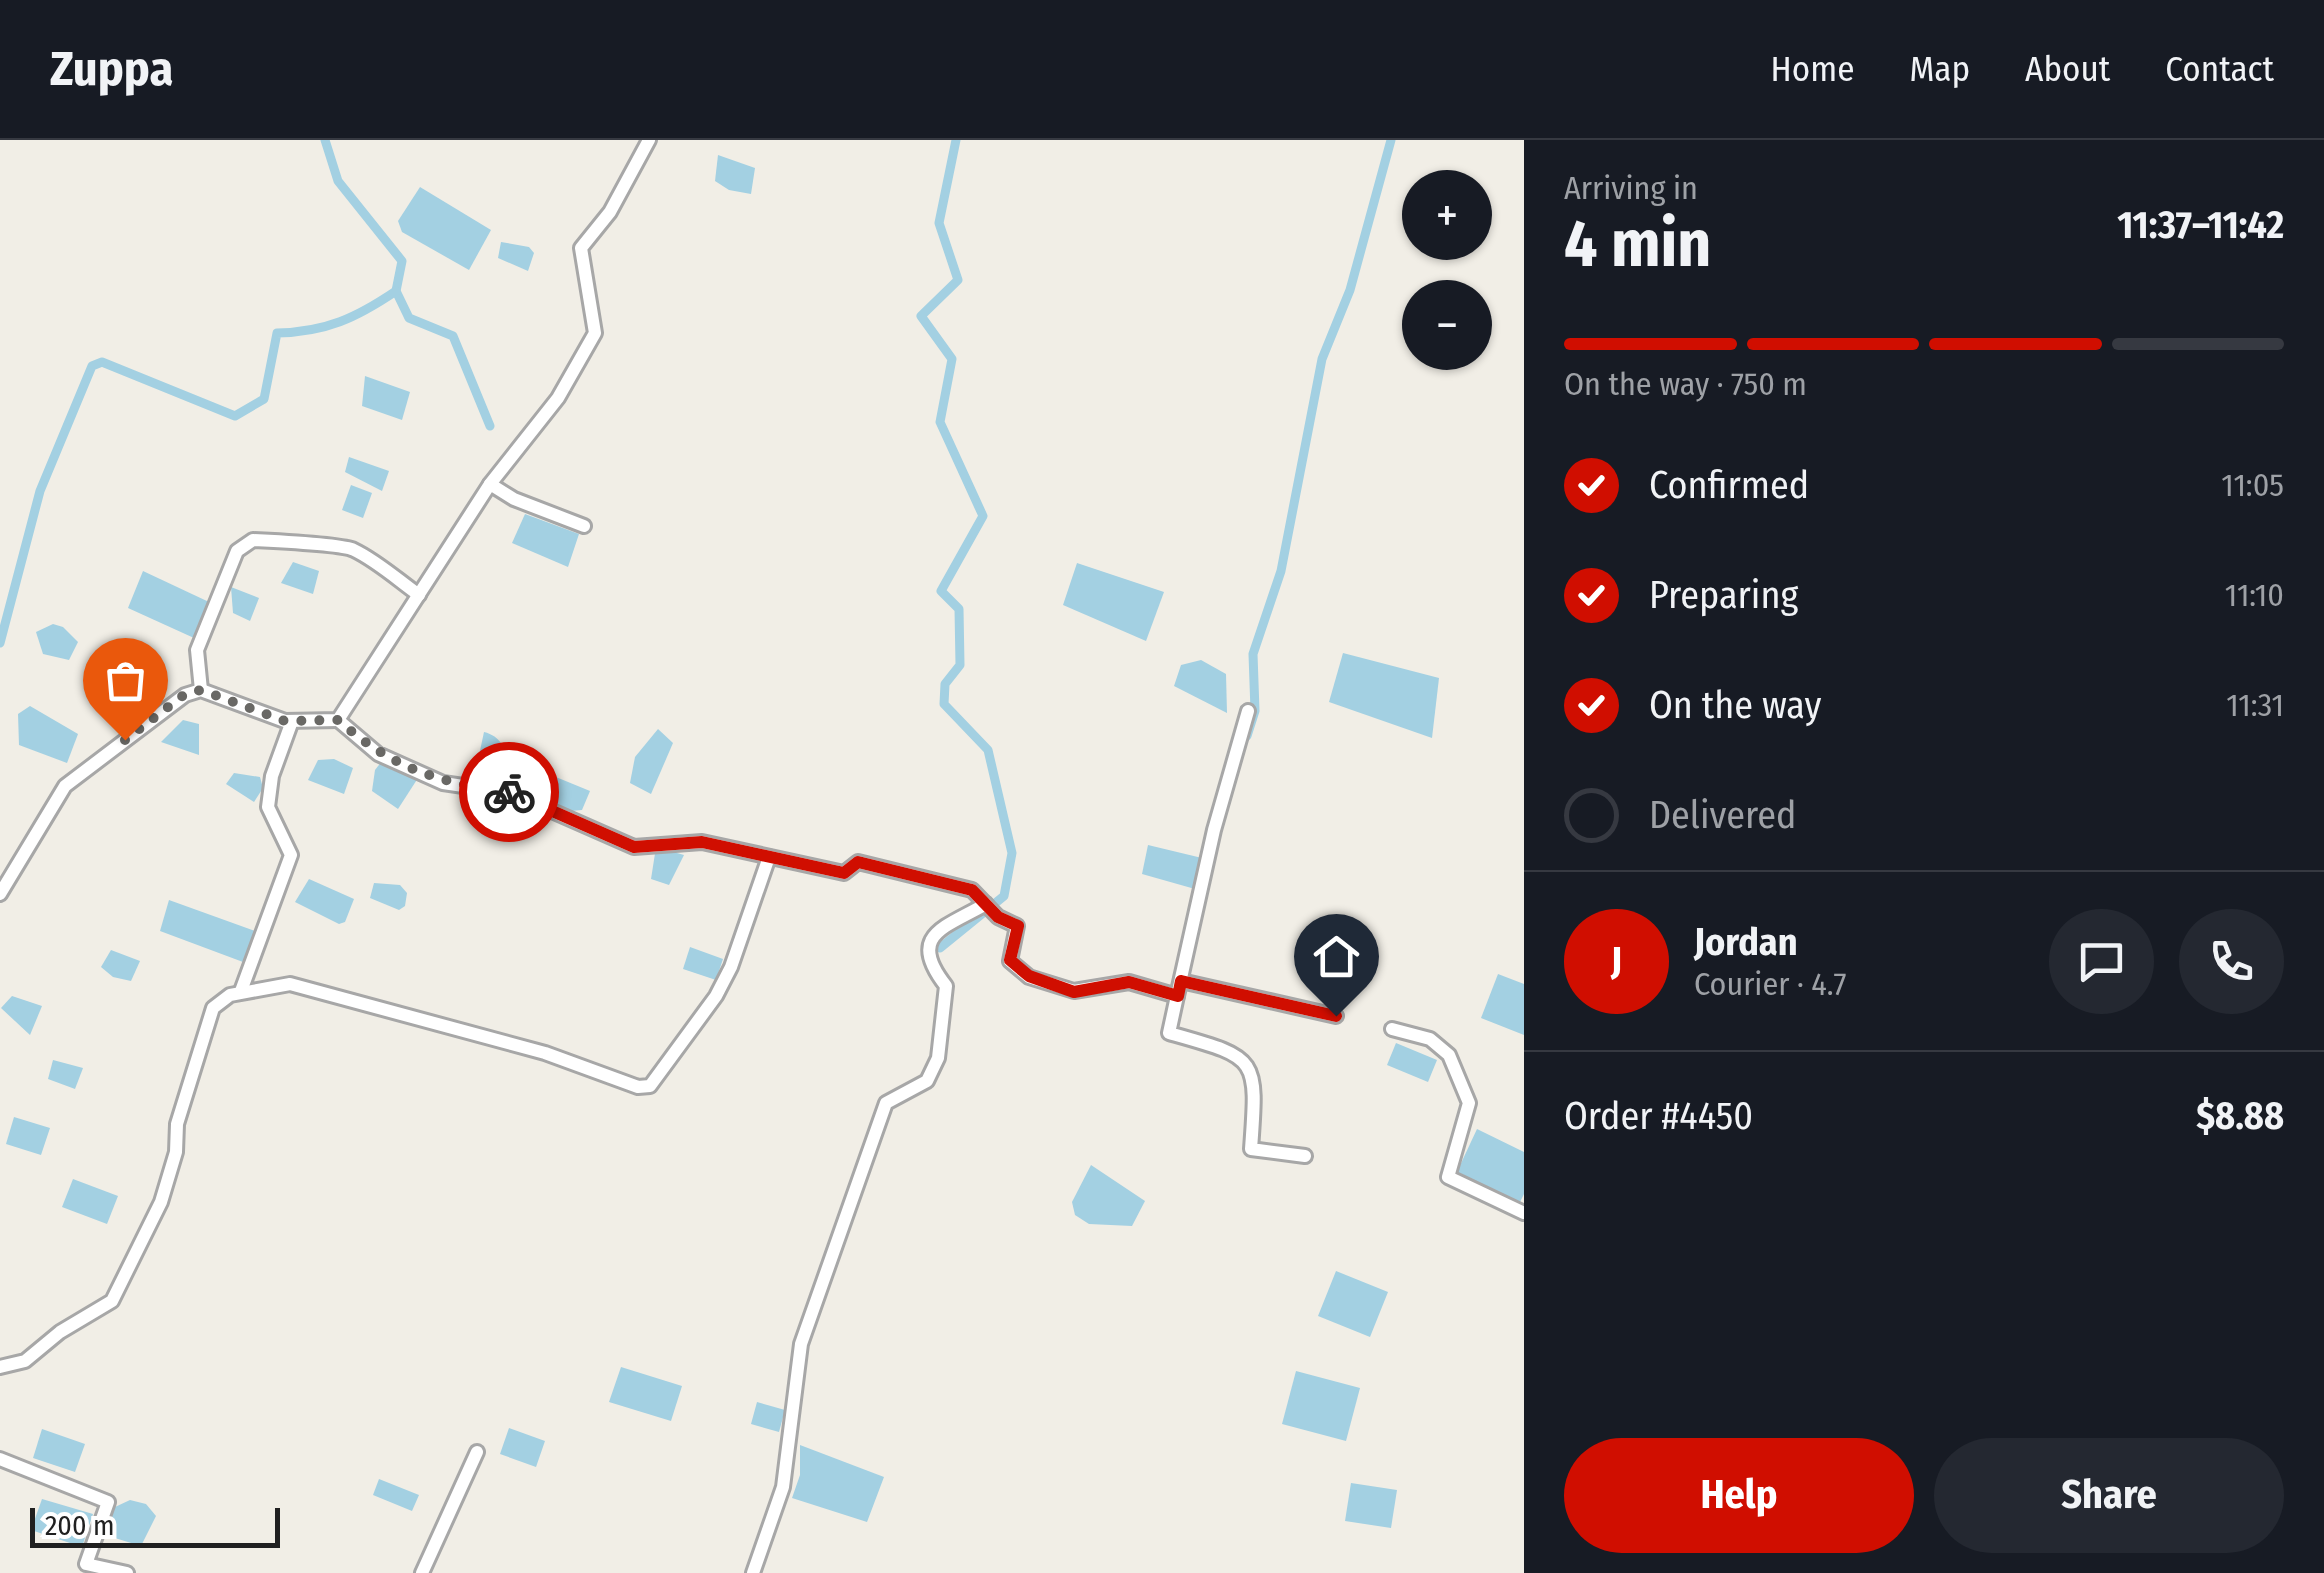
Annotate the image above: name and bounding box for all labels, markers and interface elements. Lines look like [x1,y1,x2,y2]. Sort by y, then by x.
text: Zuppa [50,40,173,98]
text: Home [1771,48,1854,90]
text: Map [1909,48,1970,90]
text: About [2025,48,2110,90]
text: Contact [2165,48,2274,90]
text: Arriving in [1564,169,1698,207]
map controls [1402,170,1492,370]
button: + [1402,170,1492,260]
text: 11:37–11:42 [2117,202,2284,248]
text: 4 min [1564,205,1711,283]
button: − [1402,280,1492,370]
text: On the way · 750 m [1564,365,1807,403]
icon: check [1564,458,1619,513]
text: Confirmed [1649,462,1809,508]
text: 11:05 [2221,466,2284,504]
icon: check [1564,568,1619,623]
text: Preparing [1649,572,1798,618]
text: 11:10 [2225,576,2284,614]
pin [83,638,168,741]
icon: bag [98,653,153,708]
icon: check [1564,678,1619,733]
text: On the way [1649,682,1821,728]
text: 11:31 [2226,686,2284,724]
courier [459,742,559,842]
icon: bike [482,765,537,820]
text: Delivered [1649,792,1796,838]
button: chat [2049,909,2154,1014]
button: phone [2179,909,2284,1014]
pin [1294,914,1379,1017]
text: Jordan [1694,919,1798,965]
icon: home [1309,929,1364,984]
text: J [1611,938,1622,984]
text: Courier · 4.7 [1694,965,1846,1003]
text: Order #4450 [1564,1093,1753,1139]
text: $8.88 [2196,1093,2284,1139]
button: Help [1564,1438,1914,1553]
button: Share [1934,1438,2284,1553]
scale bar [30,1503,280,1548]
text: 200 m [45,1509,115,1542]

